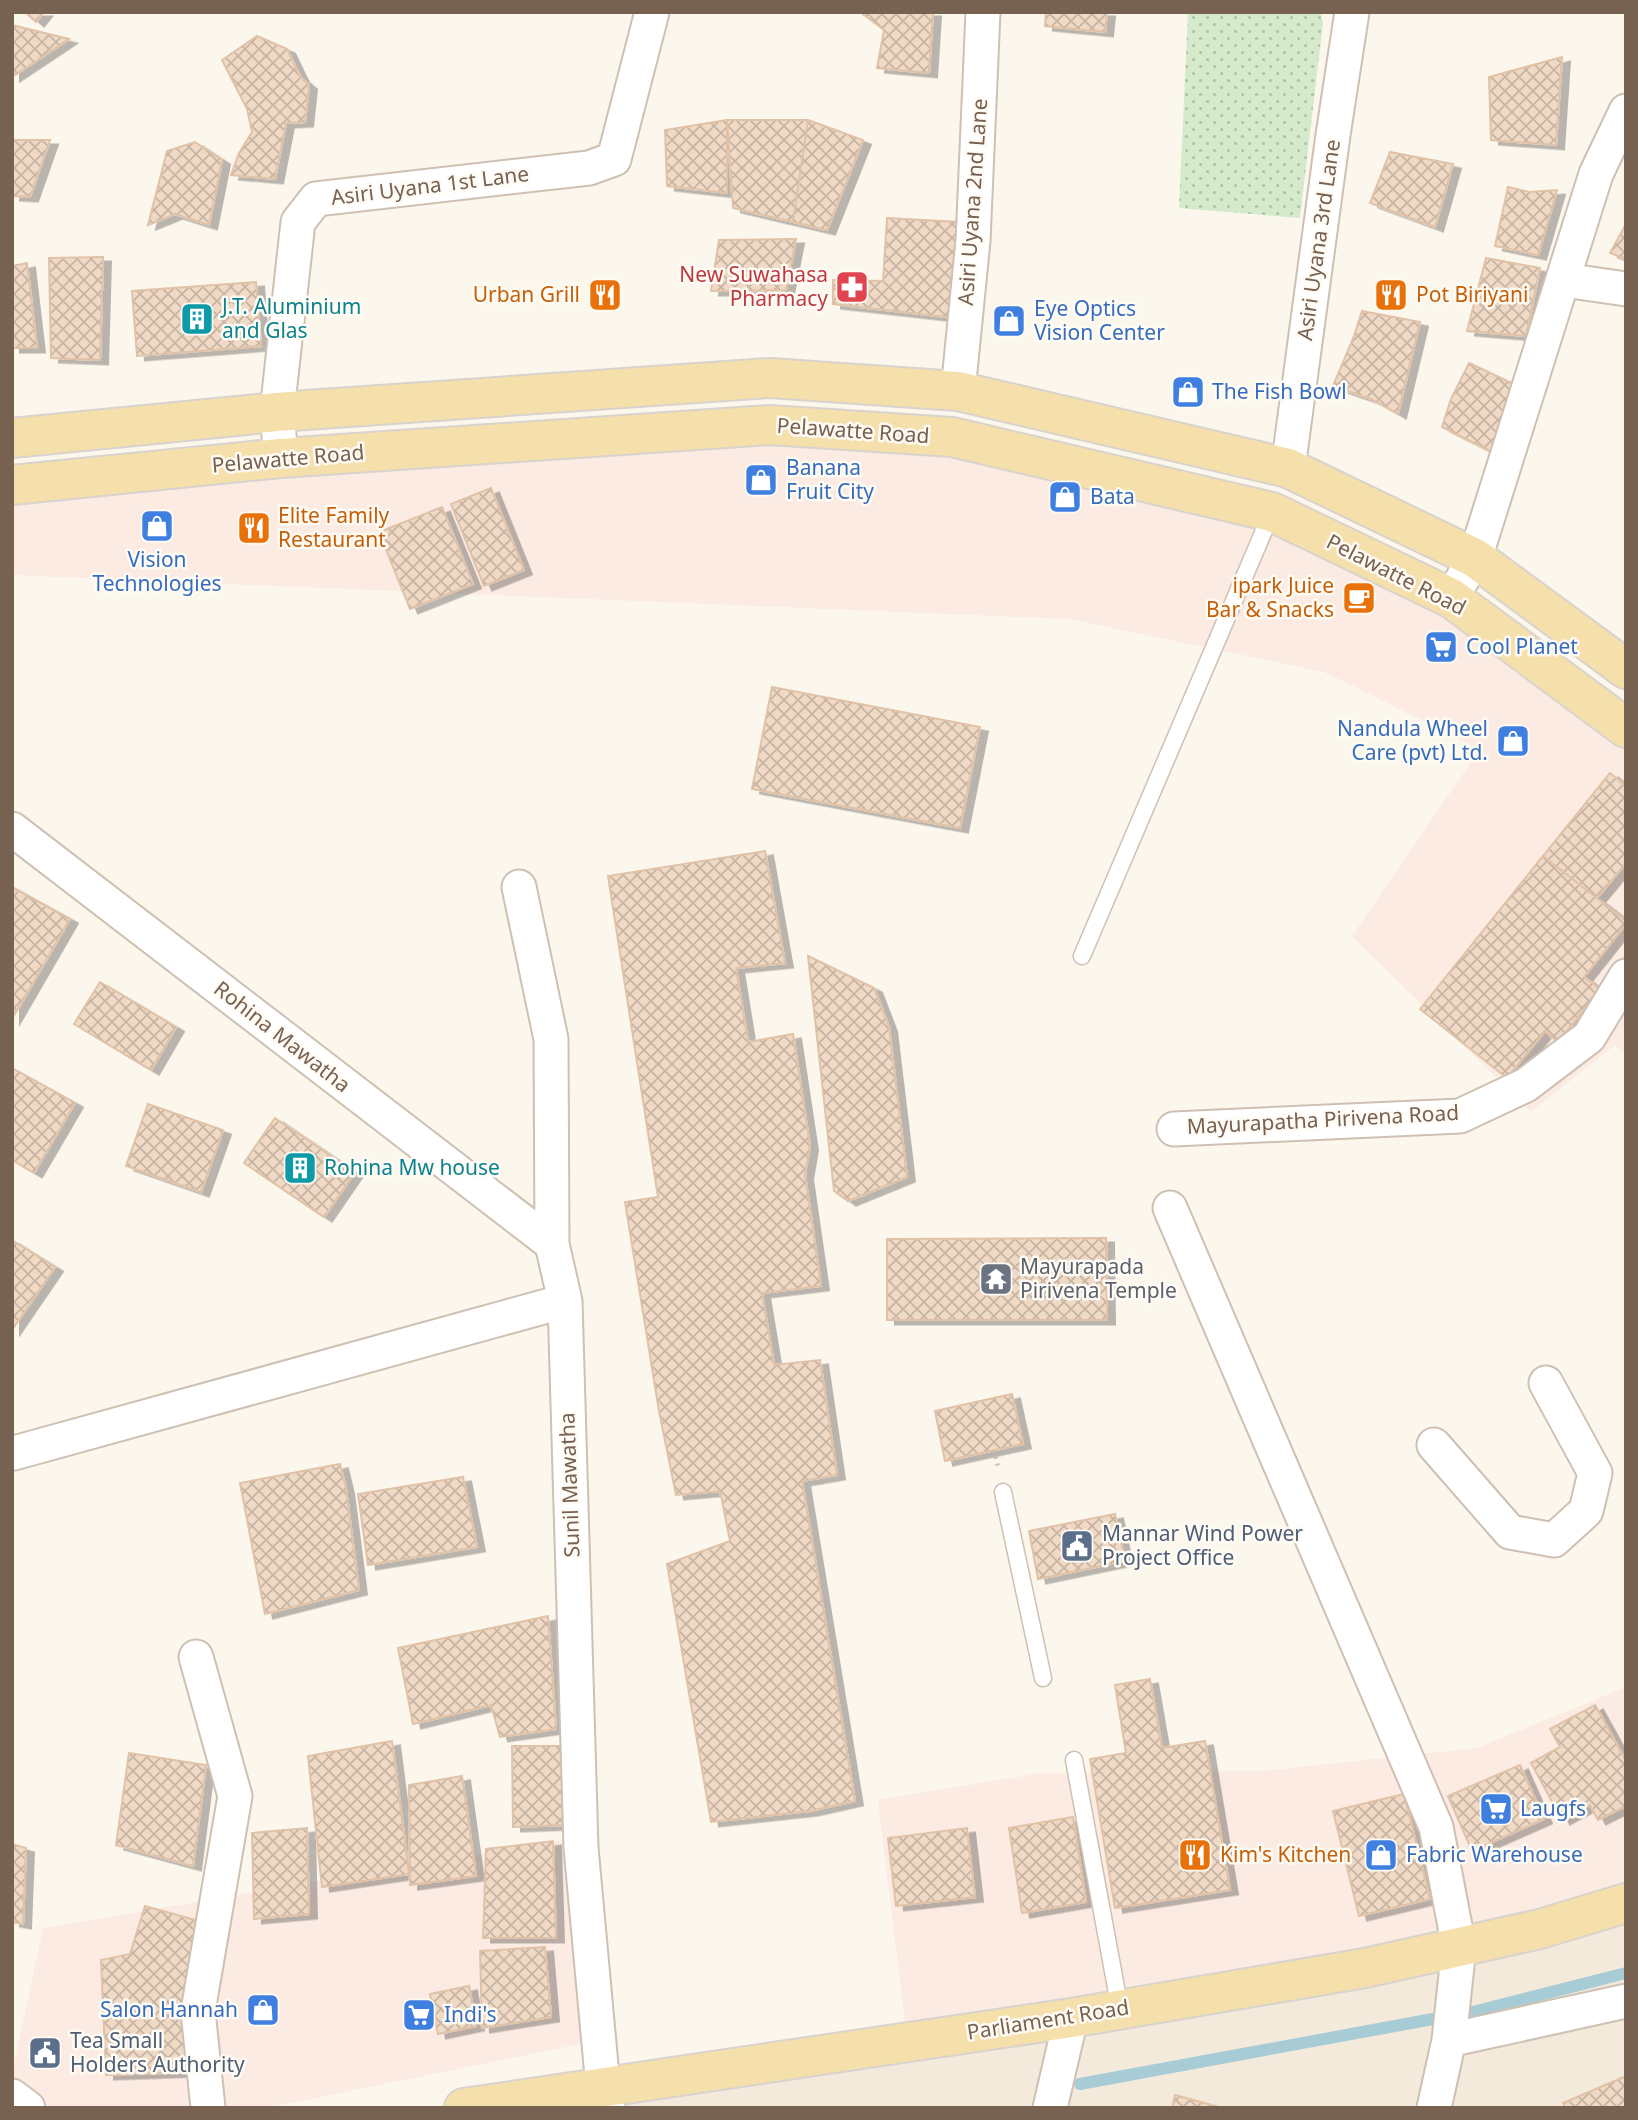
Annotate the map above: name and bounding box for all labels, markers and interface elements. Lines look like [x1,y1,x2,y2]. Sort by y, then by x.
street label: Asiri Uyana 2nd Lane [951,97,993,306]
street label: Asiri Uyana 3rd Lane [1290,138,1346,342]
street label: Asiri Uyana 1st Lane [329,159,530,211]
place label: New Suwahasa Pharmacy [679,260,828,312]
pharmacy icon: New Suwahasa Pharmacy [833,268,871,306]
restaurant icon: Urban Grill [586,276,624,314]
restaurant icon: Pot Biriyani [1372,276,1410,314]
place label: Urban Grill [473,280,580,308]
place label: Pot Biriyani [1416,280,1529,308]
place label: J.T. Aluminium and Glas [220,292,361,344]
place label: Eye Optics Vision Center [1034,294,1165,346]
building icon: J.T. Aluminium and Glas [178,300,216,338]
shop icon: Eye Optics Vision Center [990,302,1028,340]
shop icon: The Fish Bowl [1169,373,1207,411]
place label: The Fish Bowl [1212,377,1347,405]
street label: Pelawatte Road [776,411,930,449]
street label: Pelawatte Road [210,437,365,479]
place label: Banana Fruit City [786,453,874,505]
shop icon: Banana Fruit City [742,461,780,499]
shop icon: Bata [1046,478,1084,516]
place label: Bata [1090,482,1135,510]
place label: Elite Family Restaurant [278,501,390,553]
shop icon: Vision Technologies [138,507,176,545]
restaurant icon: Elite Family Restaurant [235,509,273,547]
street label: Pelawatte Road [1322,527,1471,621]
place label: Vision Technologies [92,545,222,597]
place label: ipark Juice Bar & Snacks [1206,571,1334,623]
cafe icon: ipark Juice Bar & Snacks [1340,579,1378,617]
supermarket icon: Cool Planet [1422,628,1460,666]
place label: Cool Planet [1466,632,1578,660]
place label: Nandula Wheel Care (pvt) Ltd. [1337,714,1488,766]
shop icon: Nandula Wheel Care (pvt) Ltd. [1494,722,1532,760]
street label: Rohina Mawatha [209,974,357,1098]
street label: Mayurapatha Pirivena Road [1186,1098,1460,1140]
building icon: Rohina Mw house [281,1149,319,1187]
place label: Rohina Mw house [324,1153,500,1181]
place label: Mayurapada Pirivena Temple [1020,1252,1177,1304]
temple icon: Mayurapada Pirivena Temple [977,1260,1015,1298]
street label: Sunil Mawatha [552,1412,586,1558]
place label: Mannar Wind Power Project Office [1102,1519,1303,1571]
public building icon: Mannar Wind Power Project Office [1058,1527,1096,1565]
supermarket icon: Laugfs [1477,1790,1515,1828]
place label: Laugfs [1520,1794,1586,1822]
restaurant icon: Kim's Kitchen [1176,1836,1214,1874]
shop icon: Fabric Warehouse [1362,1836,1400,1874]
place label: Kim's Kitchen [1220,1840,1351,1868]
place label: Fabric Warehouse [1406,1840,1583,1868]
shop icon: Salon Hannah [244,1991,282,2029]
street label: Parliament Road [965,1992,1131,2046]
place label: Salon Hannah [100,1995,238,2023]
supermarket icon: Indi's [400,1996,438,2034]
place label: Indi's [444,2000,497,2028]
place label: Tea Small Holders Authority [70,2026,245,2078]
public building icon: Tea Small Holders Authority [26,2034,64,2072]

